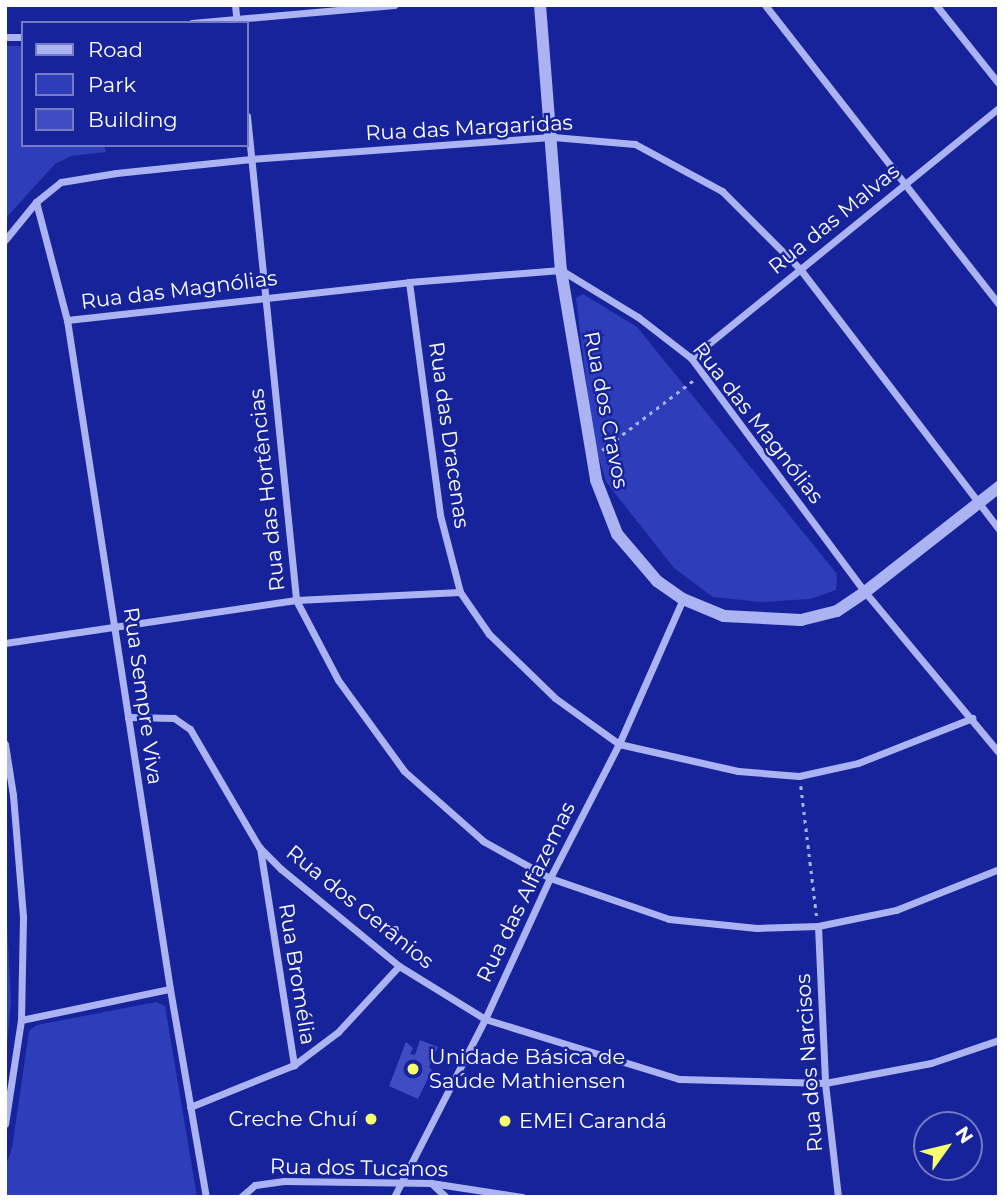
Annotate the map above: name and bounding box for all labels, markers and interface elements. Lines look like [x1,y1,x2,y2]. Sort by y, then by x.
legend [21,21,248,147]
text: Road [88,37,143,62]
text: Park [88,72,136,97]
text: Building [88,107,178,132]
street label: Rua das Margaridas [365,110,573,146]
street label: Rua das Malvas [763,158,905,280]
street label: Rua das Magnólias [79,265,279,315]
street label: Rua dos Cravos [578,329,634,491]
street label: Rua das Magnólias [687,337,829,509]
street label: Rua das Dracenas [423,340,475,530]
street label: Rua das Hortências [244,387,290,593]
street label: Rua Sempre Viva [118,606,168,786]
street label: Rua das Alfazemas [471,798,581,986]
street label: Rua dos Gerânios [281,840,439,974]
street label: Rua Bromélia [273,901,321,1047]
street label: Rua dos Narcisos [790,973,828,1153]
place label: Unidade Básica de Saúde Mathiensen [429,1044,626,1094]
marker: Unidade Básica de Saúde Mathiensen [403,1059,423,1079]
place label: Creche Chuí [228,1106,357,1132]
place label: EMEI Carandá [519,1108,667,1134]
marker: Creche Chuí [363,1111,379,1127]
north arrow [913,1111,983,1181]
marker: EMEI Carandá [497,1113,513,1129]
text: N [950,1122,978,1148]
street label: Rua dos Tucanos [270,1154,448,1182]

